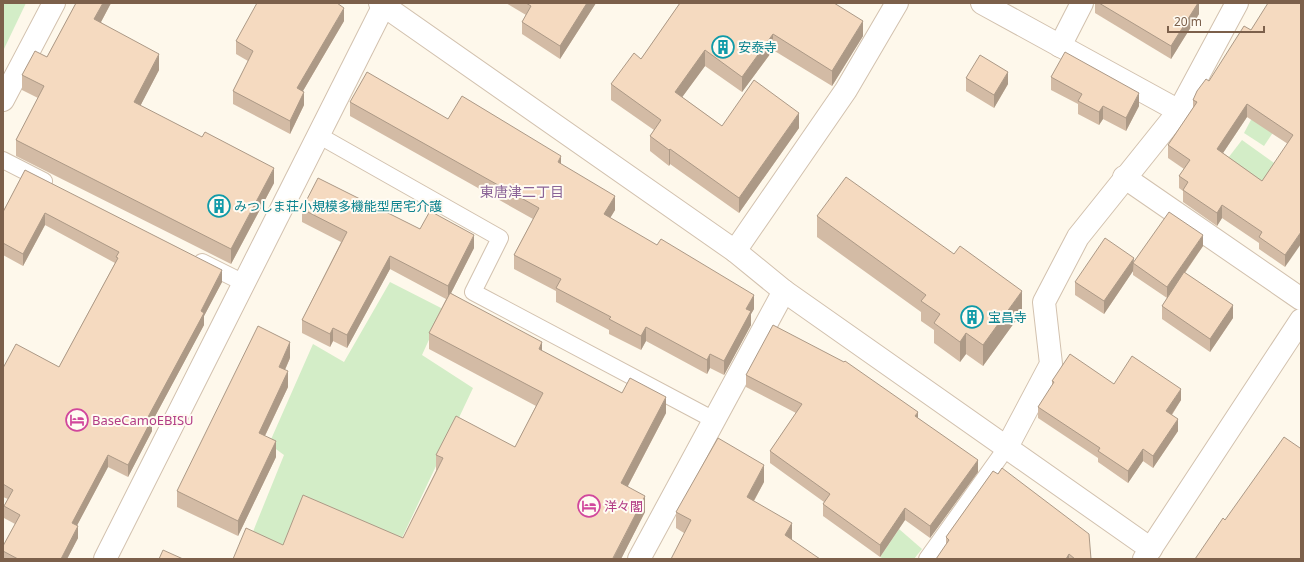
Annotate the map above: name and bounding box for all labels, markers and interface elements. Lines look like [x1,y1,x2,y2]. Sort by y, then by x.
scale bar [1168,8,1264,34]
text: 20 m [1174,13,1202,30]
building icon: 安泰寺 [710,34,736,60]
place label: 安泰寺 [738,38,777,56]
district label: 東唐津二丁目 [480,182,564,201]
building icon: みつしま荘小規模多機能型居宅介護 [206,193,232,219]
place label: みつしま荘小規模多機能型居宅介護 [234,197,442,215]
building icon: 宝昌寺 [959,304,985,330]
place label: 宝昌寺 [988,308,1027,326]
hotel icon: BaseCamoEBISU [64,407,90,433]
place label: BaseCamoEBISU [92,411,194,429]
hotel icon: 洋々閣 [576,493,602,519]
place label: 洋々閣 [604,497,643,515]

